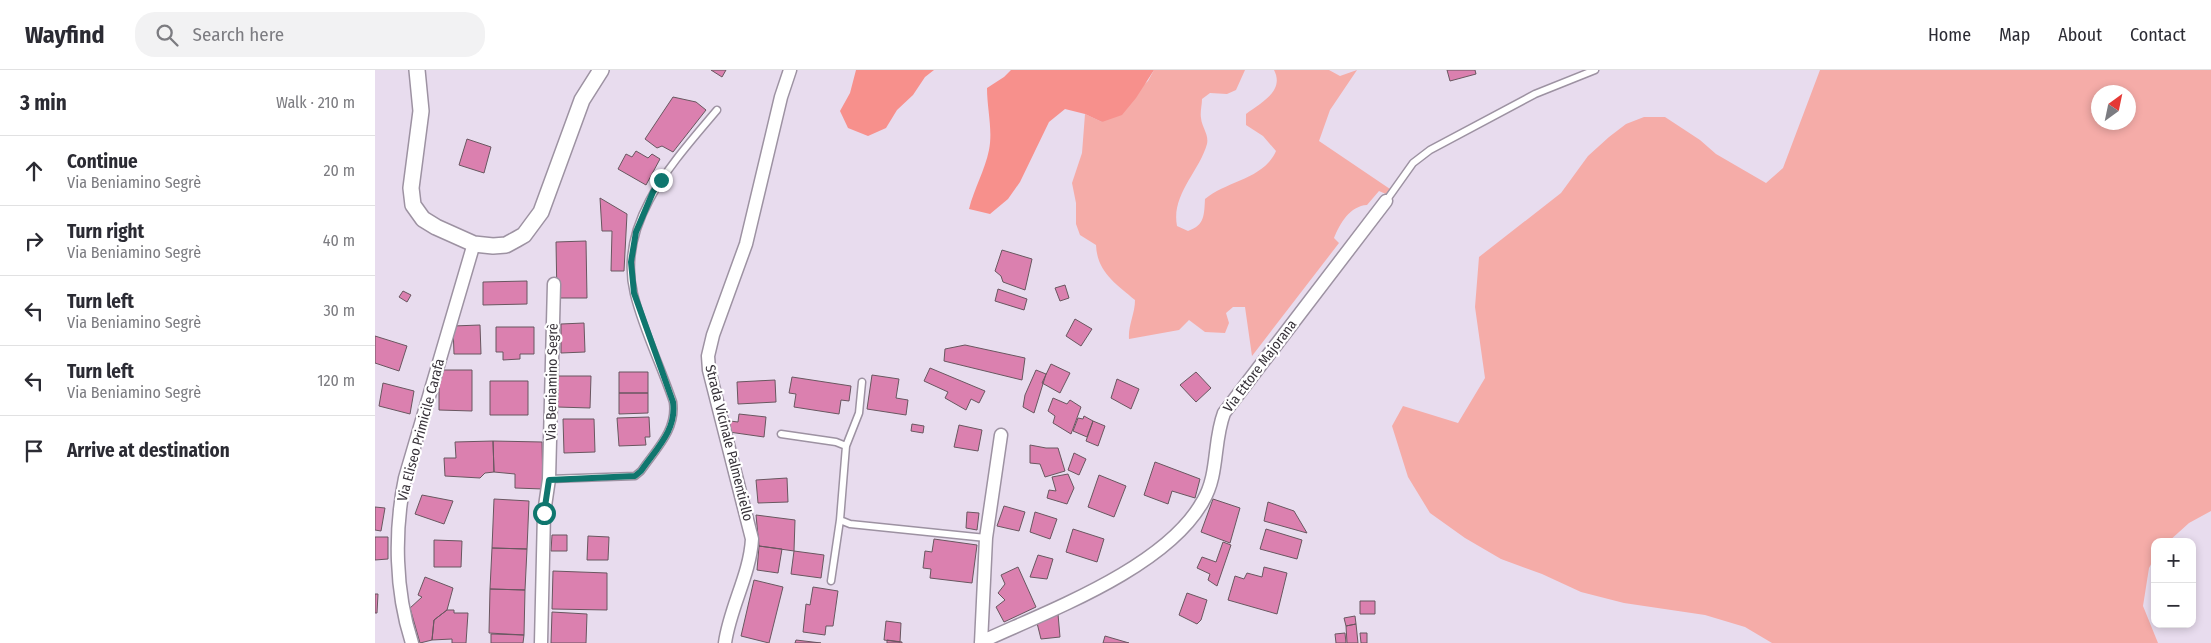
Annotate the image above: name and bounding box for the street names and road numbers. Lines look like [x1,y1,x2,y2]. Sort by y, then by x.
street label: Via Ettore Majorana [1220,316,1300,416]
street label: Via Beniamino Segrè [542,323,562,441]
street label: Via Eliseo Primicile Carafa [394,357,448,503]
street label: Strada Vicinale Palmentiello [701,363,757,523]

